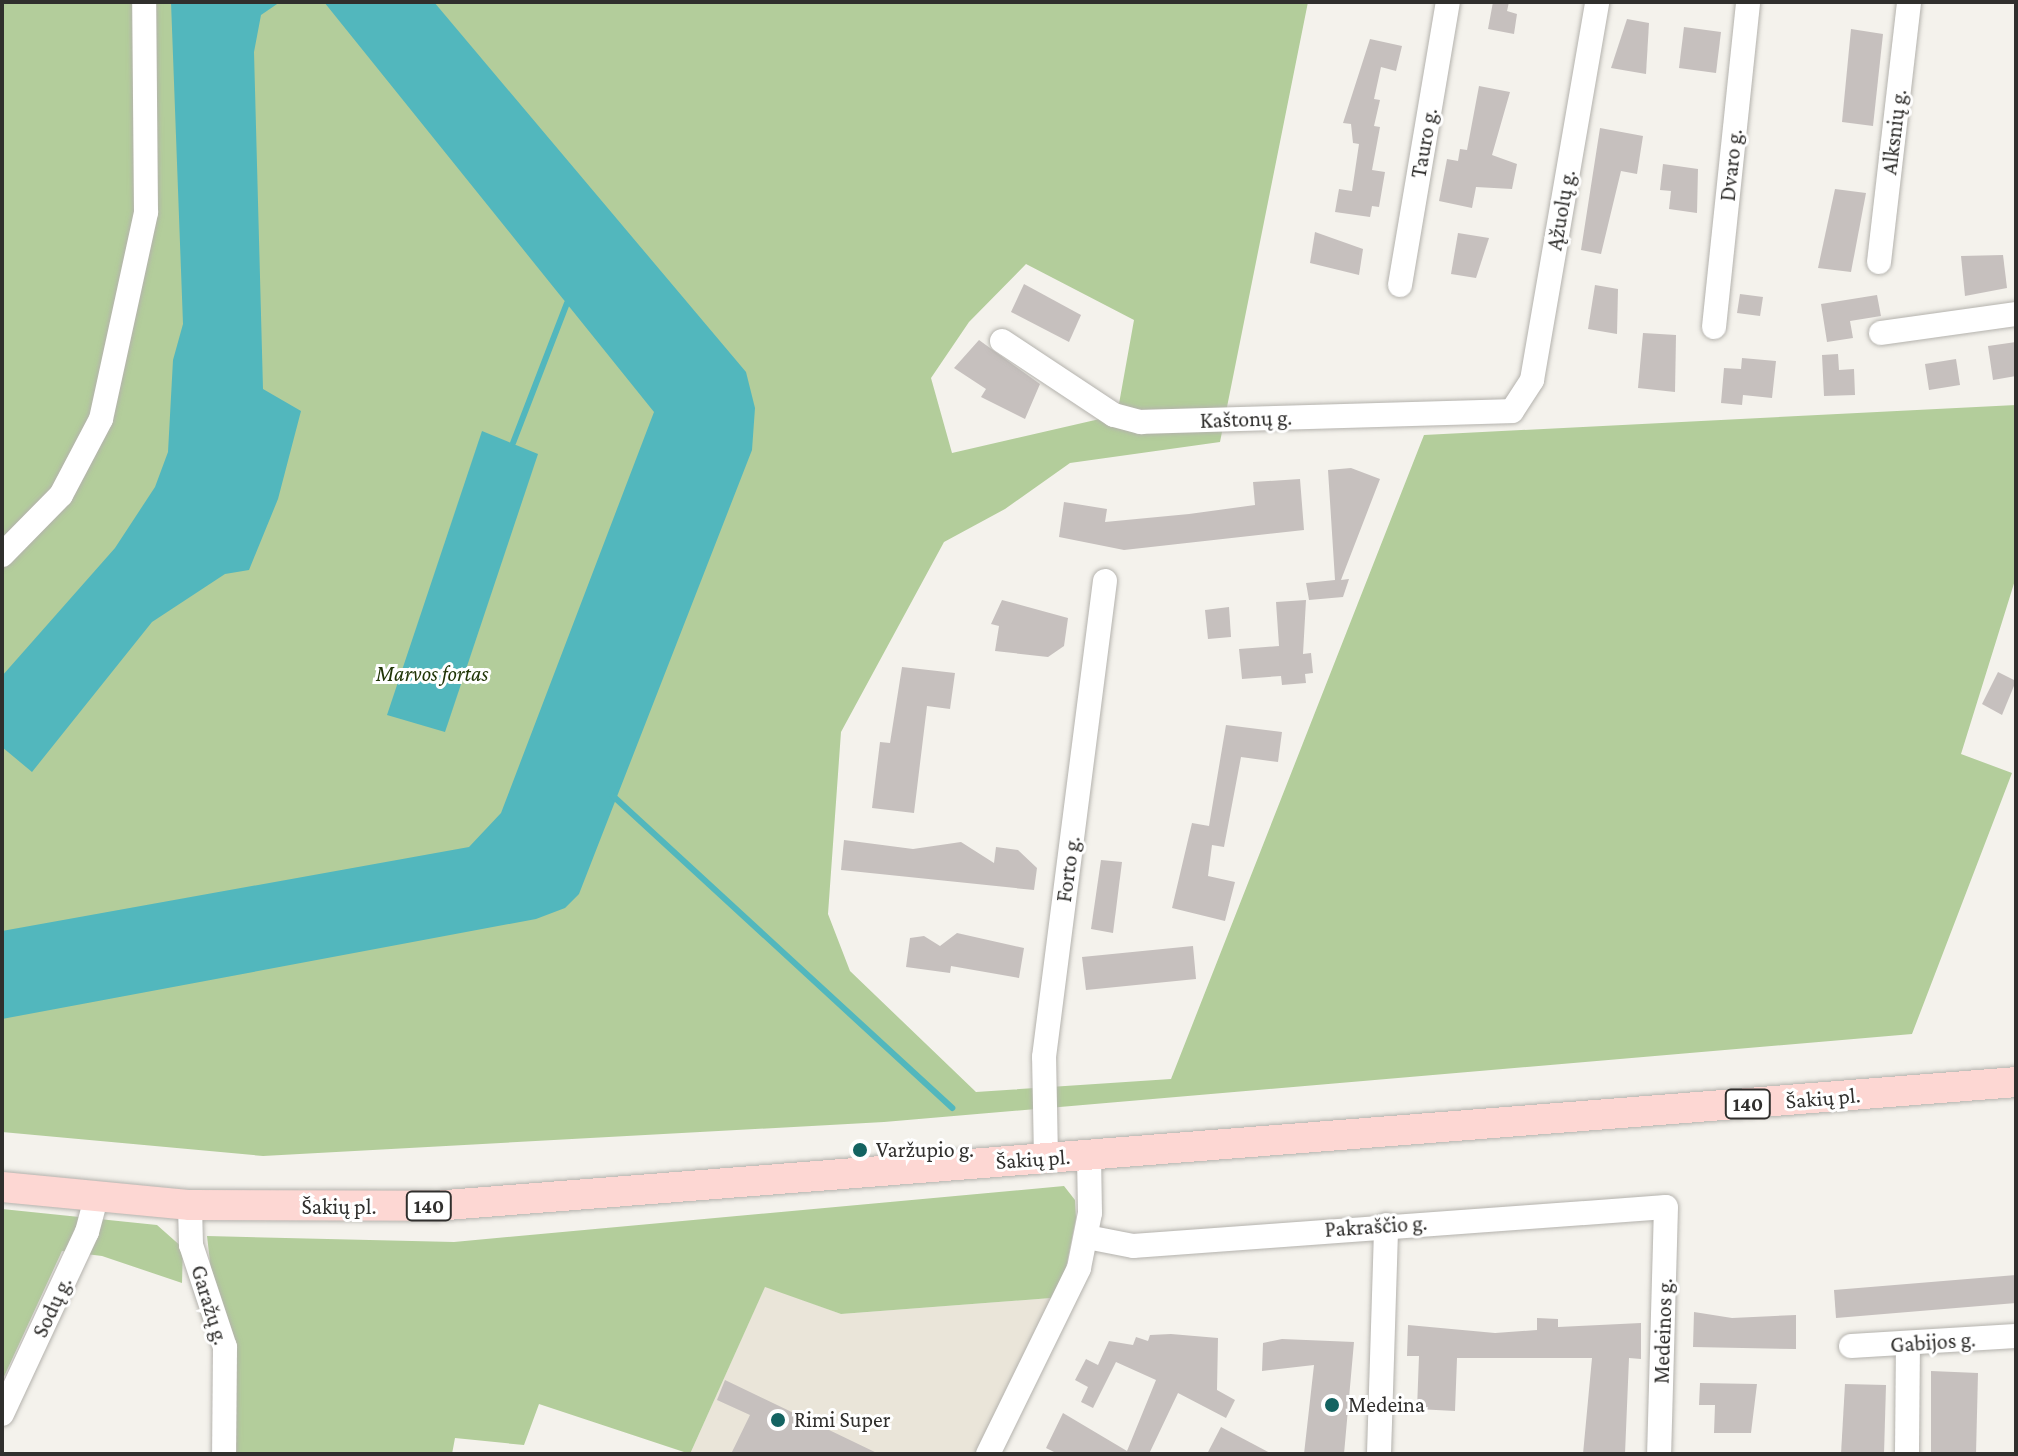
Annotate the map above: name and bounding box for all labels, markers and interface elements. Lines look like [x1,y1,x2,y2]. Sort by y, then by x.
street label: Alksnių g. [1876,88,1912,176]
street label: Tauro g. [1405,106,1443,180]
street label: Dvaro g. [1714,128,1748,202]
street label: Ąžuolų g. [1541,168,1581,252]
street label: Kaštonų g. [1199,404,1293,434]
park label: Marvos fortas [376,661,488,687]
street label: Forto g. [1050,834,1086,904]
street label: Šakių pl. [1785,1082,1861,1114]
road number: 140 [1724,1088,1772,1120]
place label: Varžupio g. [876,1137,974,1163]
marker: Varžupio g. [851,1141,869,1159]
street label: Šakių pl. [995,1143,1071,1175]
road number: 140 [405,1190,453,1222]
street label: Šakių pl. [302,1194,376,1220]
street label: Pakraščio g. [1324,1209,1428,1243]
street label: Garažų g. [185,1262,235,1348]
street label: Sodų g. [27,1272,77,1342]
street label: Medeinos g. [1648,1278,1678,1384]
street label: Gabijos g. [1889,1326,1977,1358]
place label: Medeina [1348,1392,1425,1418]
marker: Medeina [1323,1396,1341,1414]
place label: Rimi Super [794,1407,890,1433]
marker: Rimi Super [769,1411,787,1429]

